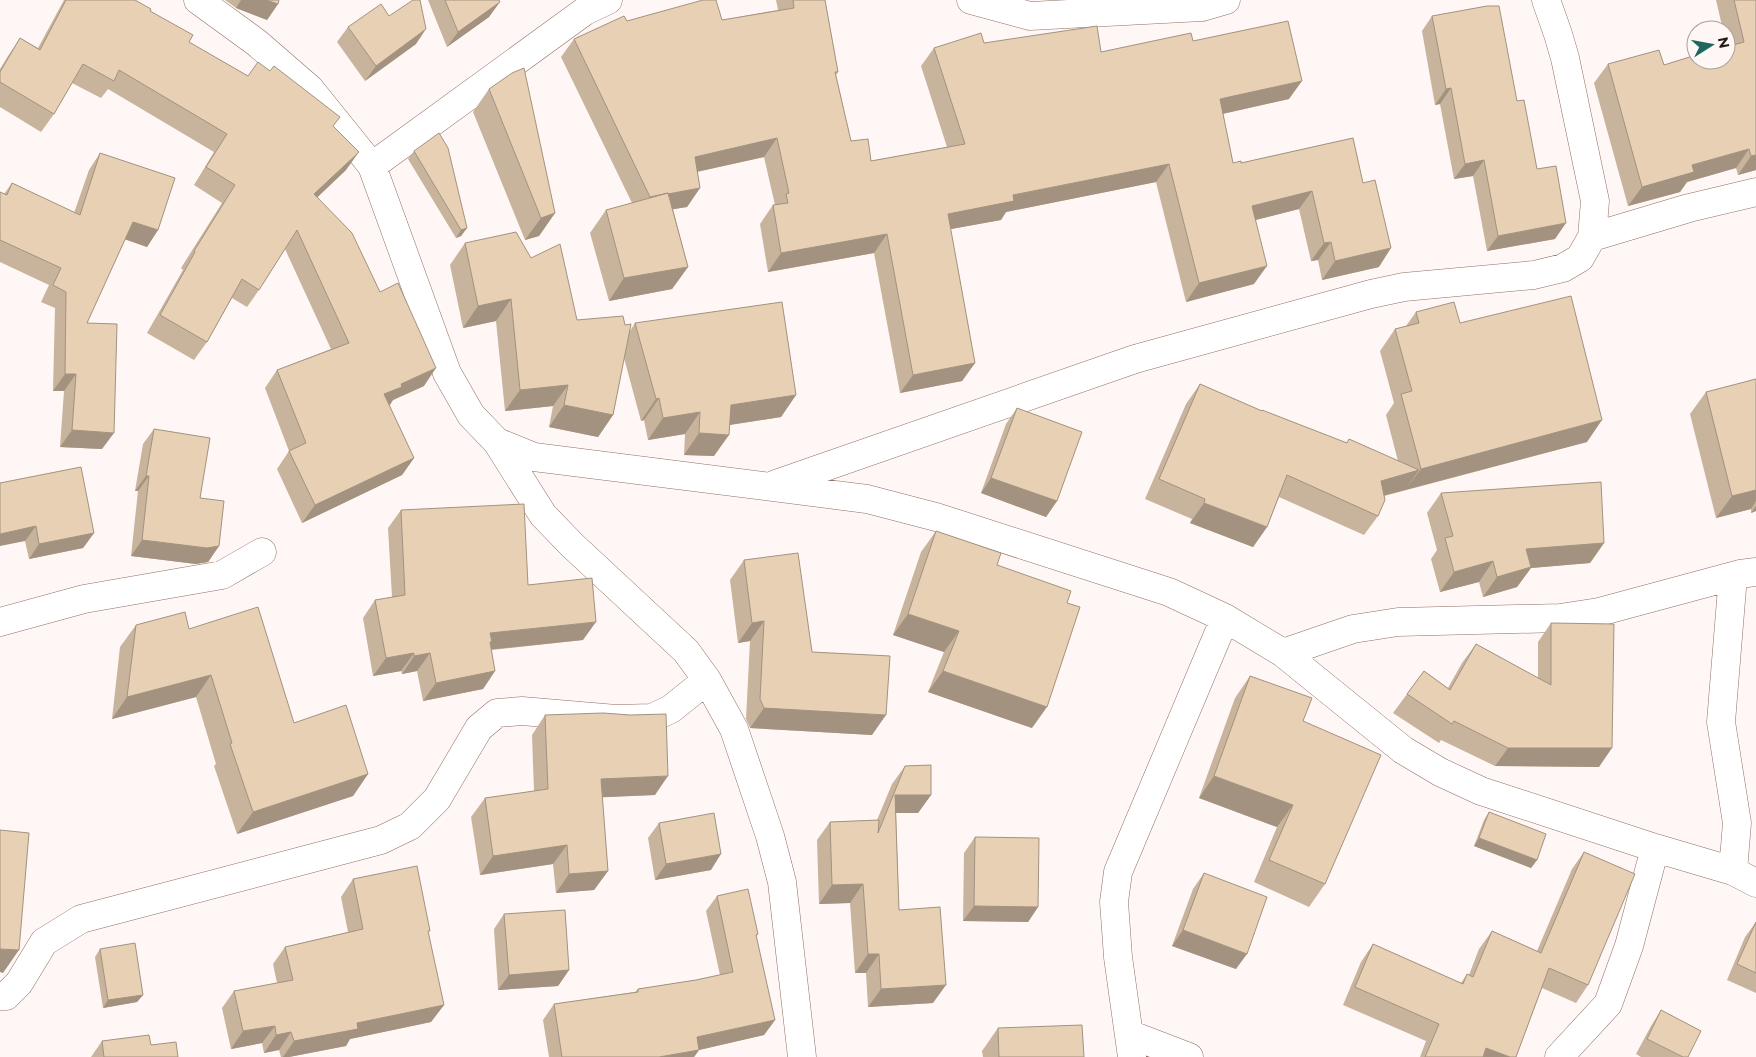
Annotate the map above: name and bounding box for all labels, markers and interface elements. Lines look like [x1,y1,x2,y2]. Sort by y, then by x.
north arrow [1686,20,1736,70]
text: N [1714,35,1734,50]

